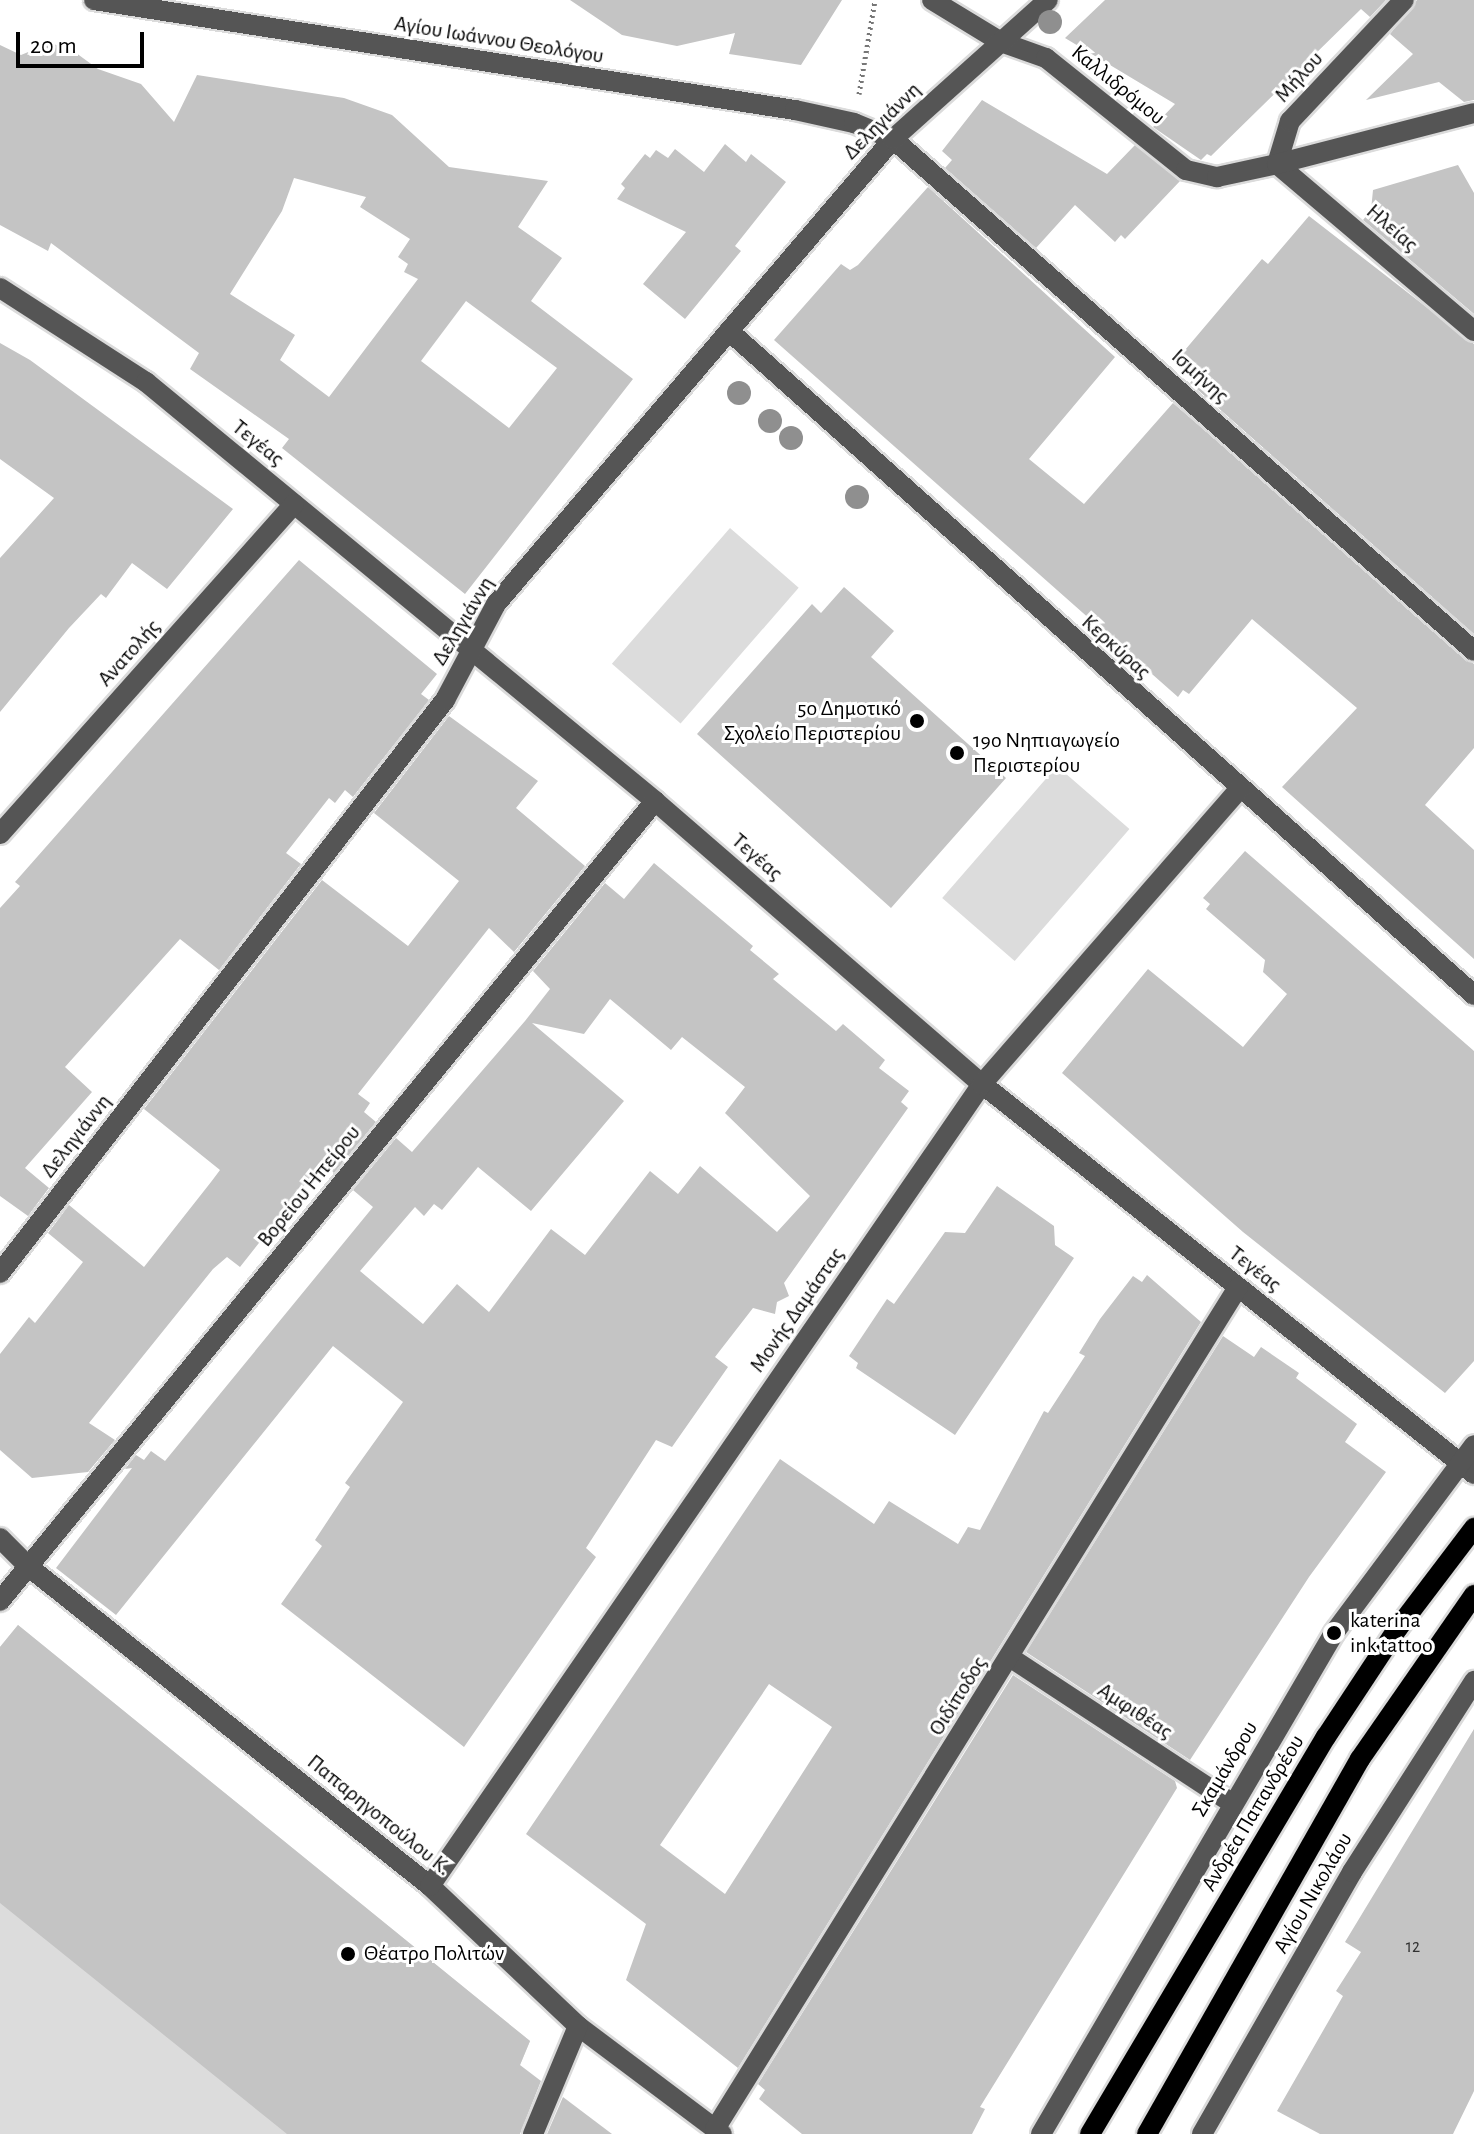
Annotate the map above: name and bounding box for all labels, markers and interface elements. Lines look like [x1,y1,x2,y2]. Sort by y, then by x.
street label: Αγίου Ιωάννου Θεολόγου [392,10,606,70]
scale bar [20,16,148,66]
text: 20 m [30,34,77,58]
street label: Καλλιδρόμου [1066,39,1170,131]
street label: Μήλου [1269,46,1329,108]
street label: Δεληγιάννη [838,77,926,165]
street label: Ηλείας [1361,198,1423,258]
street label: Ισμήνης [1166,343,1234,409]
street label: Τεγέας [227,414,289,472]
street label: Δεληγιάννη [426,572,500,670]
street label: Κερκύρας [1076,609,1156,685]
street label: Ανατολής [92,614,166,692]
place label: 5ο Δημοτικό Σχολείο Περιστερίου [724,695,901,746]
marker: 5ο Δημοτικό Σχολείο Περιστερίου [908,712,926,730]
place label: 19ο Νηπιαγωγείο Περιστερίου [973,727,1120,778]
marker: 19ο Νηπιαγωγείο Περιστερίου [948,744,966,762]
street label: Τεγέας [726,828,788,886]
street label: Δεληγιάννη [35,1089,117,1183]
street label: Βορείου Ηπείρου [252,1120,366,1252]
street label: Τεγέας [1223,1240,1287,1298]
street label: Μονής Δαμάστας [744,1242,850,1378]
place label: katerina ink tattoo [1350,1607,1433,1658]
marker: katerina ink tattoo [1325,1624,1343,1642]
street label: Οιδίποδος [923,1651,993,1741]
street label: Αμφιθέας [1093,1677,1177,1745]
street label: Σκαμάνδρου [1186,1716,1264,1822]
street label: Ανδρέα Παπανδρέου [1196,1730,1310,1896]
street label: Παπαρηγοπούλου Κ. [302,1749,456,1881]
street label: Αγίου Νικολάου [1268,1828,1358,1958]
house number: 12 [1406,1936,1420,1958]
place label: Θέατρο Πολιτών [364,1941,504,1967]
marker: Θέατρο Πολιτών [339,1945,357,1963]

